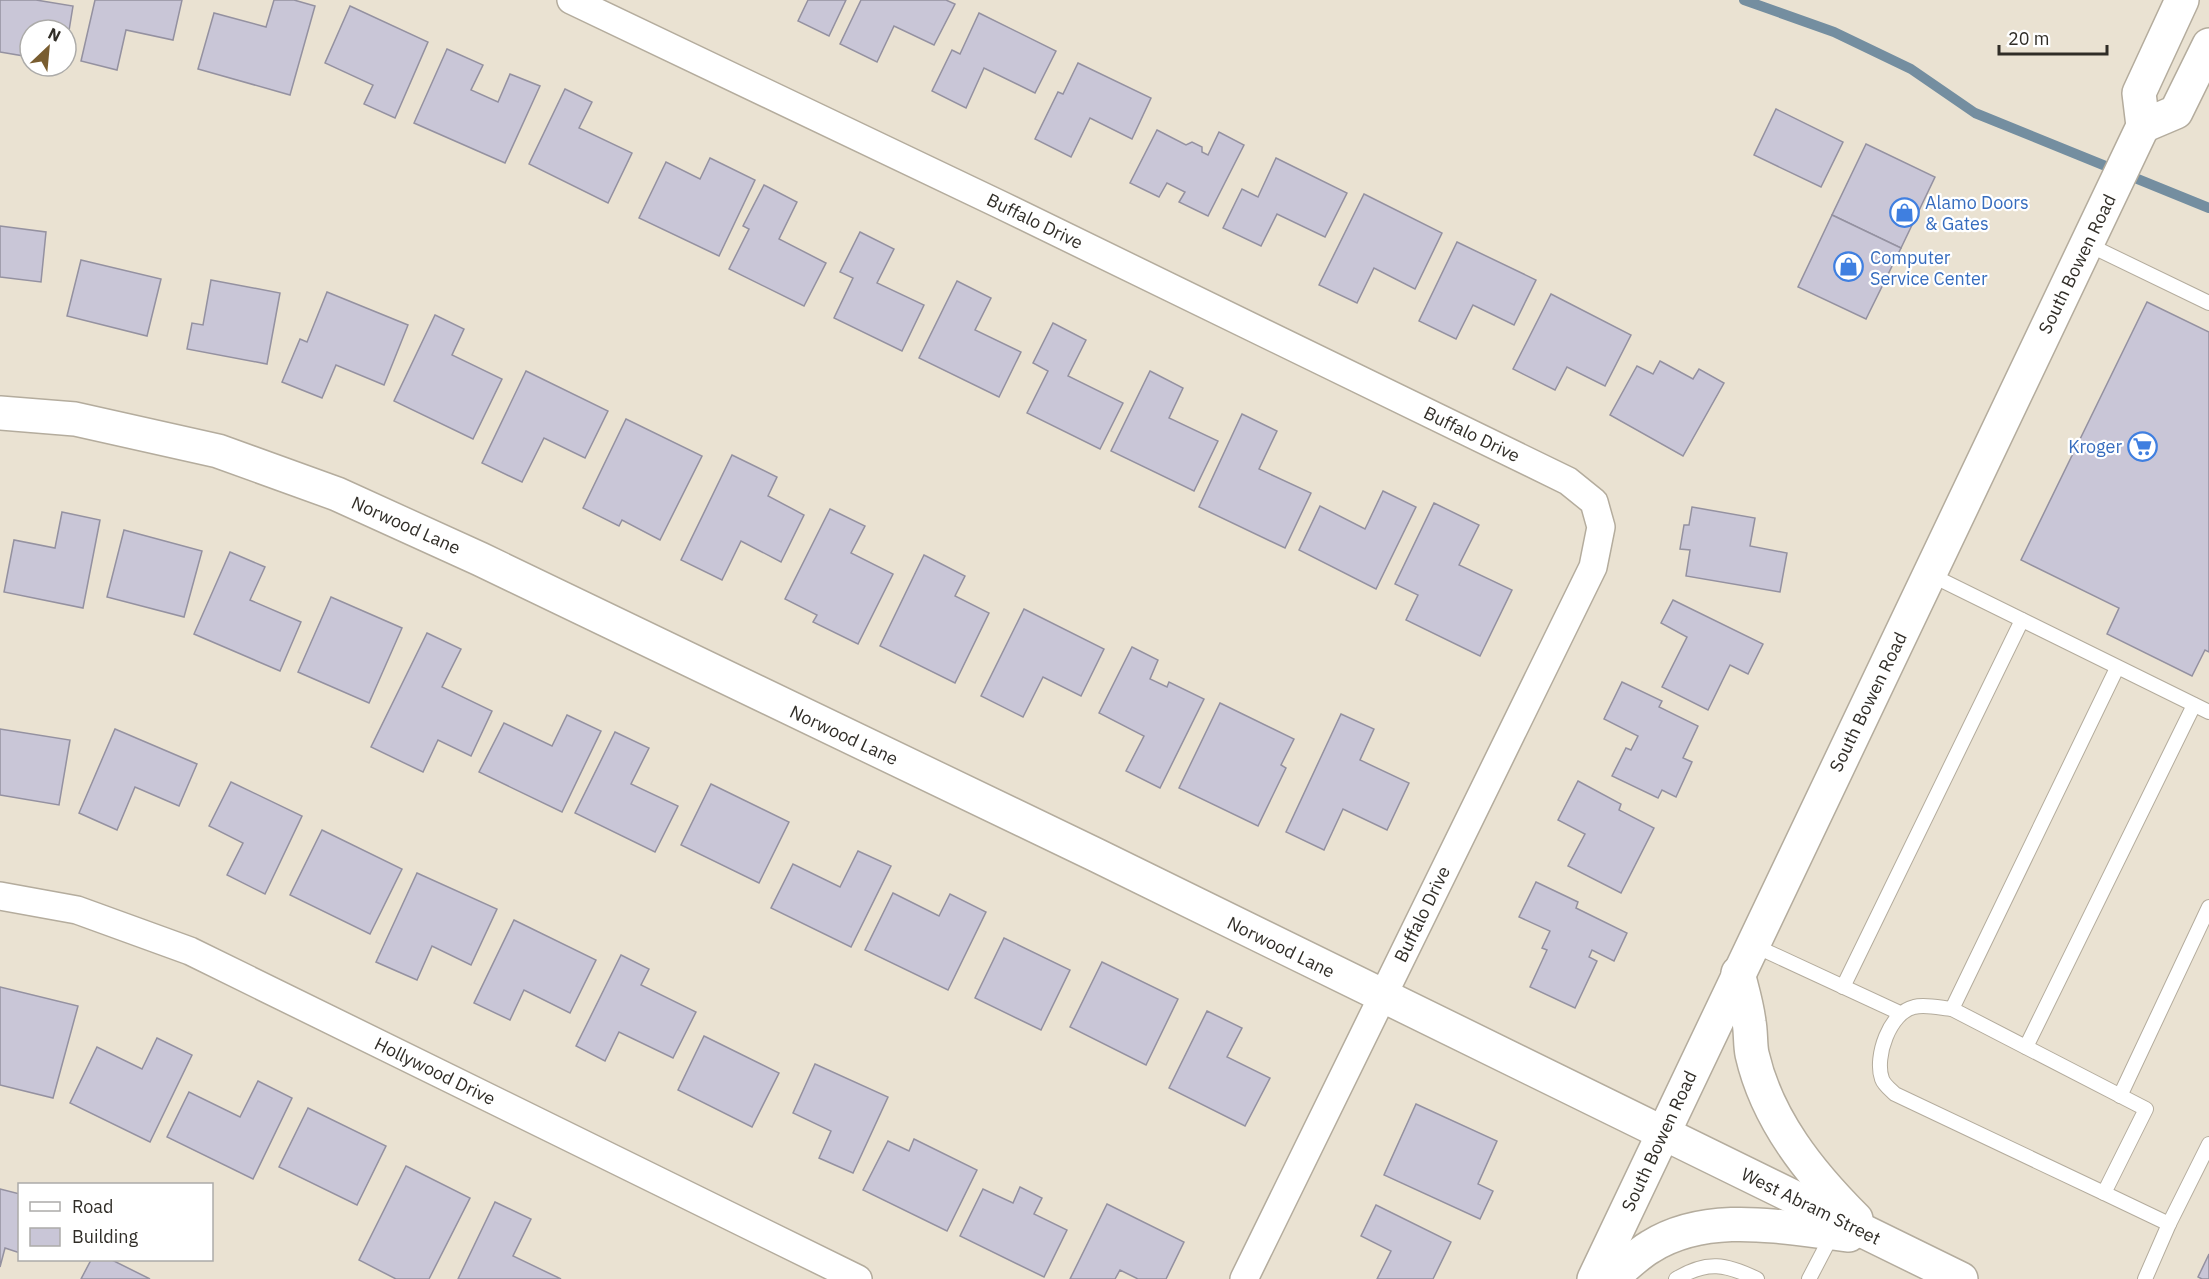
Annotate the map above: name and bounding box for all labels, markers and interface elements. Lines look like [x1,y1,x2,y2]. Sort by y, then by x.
north arrow [18,18,78,78]
scale bar [1999,18,2107,56]
text: N [45,23,64,46]
text: 20 m [2008,27,2050,50]
street label: Buffalo Drive [983,188,1087,254]
street label: South Bowen Road [2033,190,2121,338]
place label: Alamo Doors & Gates [1925,191,2029,235]
shop icon: Alamo Doors & Gates [1888,196,1920,228]
place label: Computer Service Center [1870,246,1988,290]
shop icon: Computer Service Center [1833,251,1865,283]
street label: Buffalo Drive [1420,401,1524,467]
supermarket icon: Kroger [2127,430,2159,462]
place label: Kroger [2068,435,2122,458]
street label: Norwood Lane [348,491,464,559]
street label: South Bowen Road [1824,628,1912,776]
street label: Norwood Lane [786,700,902,770]
street label: Buffalo Drive [1389,862,1455,966]
street label: Norwood Lane [1223,911,1339,983]
street label: Hollywood Drive [371,1032,499,1110]
street label: South Bowen Road [1616,1067,1702,1215]
street label: West Abram Street [1738,1162,1884,1250]
legend [18,1183,213,1261]
text: Road [72,1195,113,1218]
text: Building [72,1225,139,1248]

